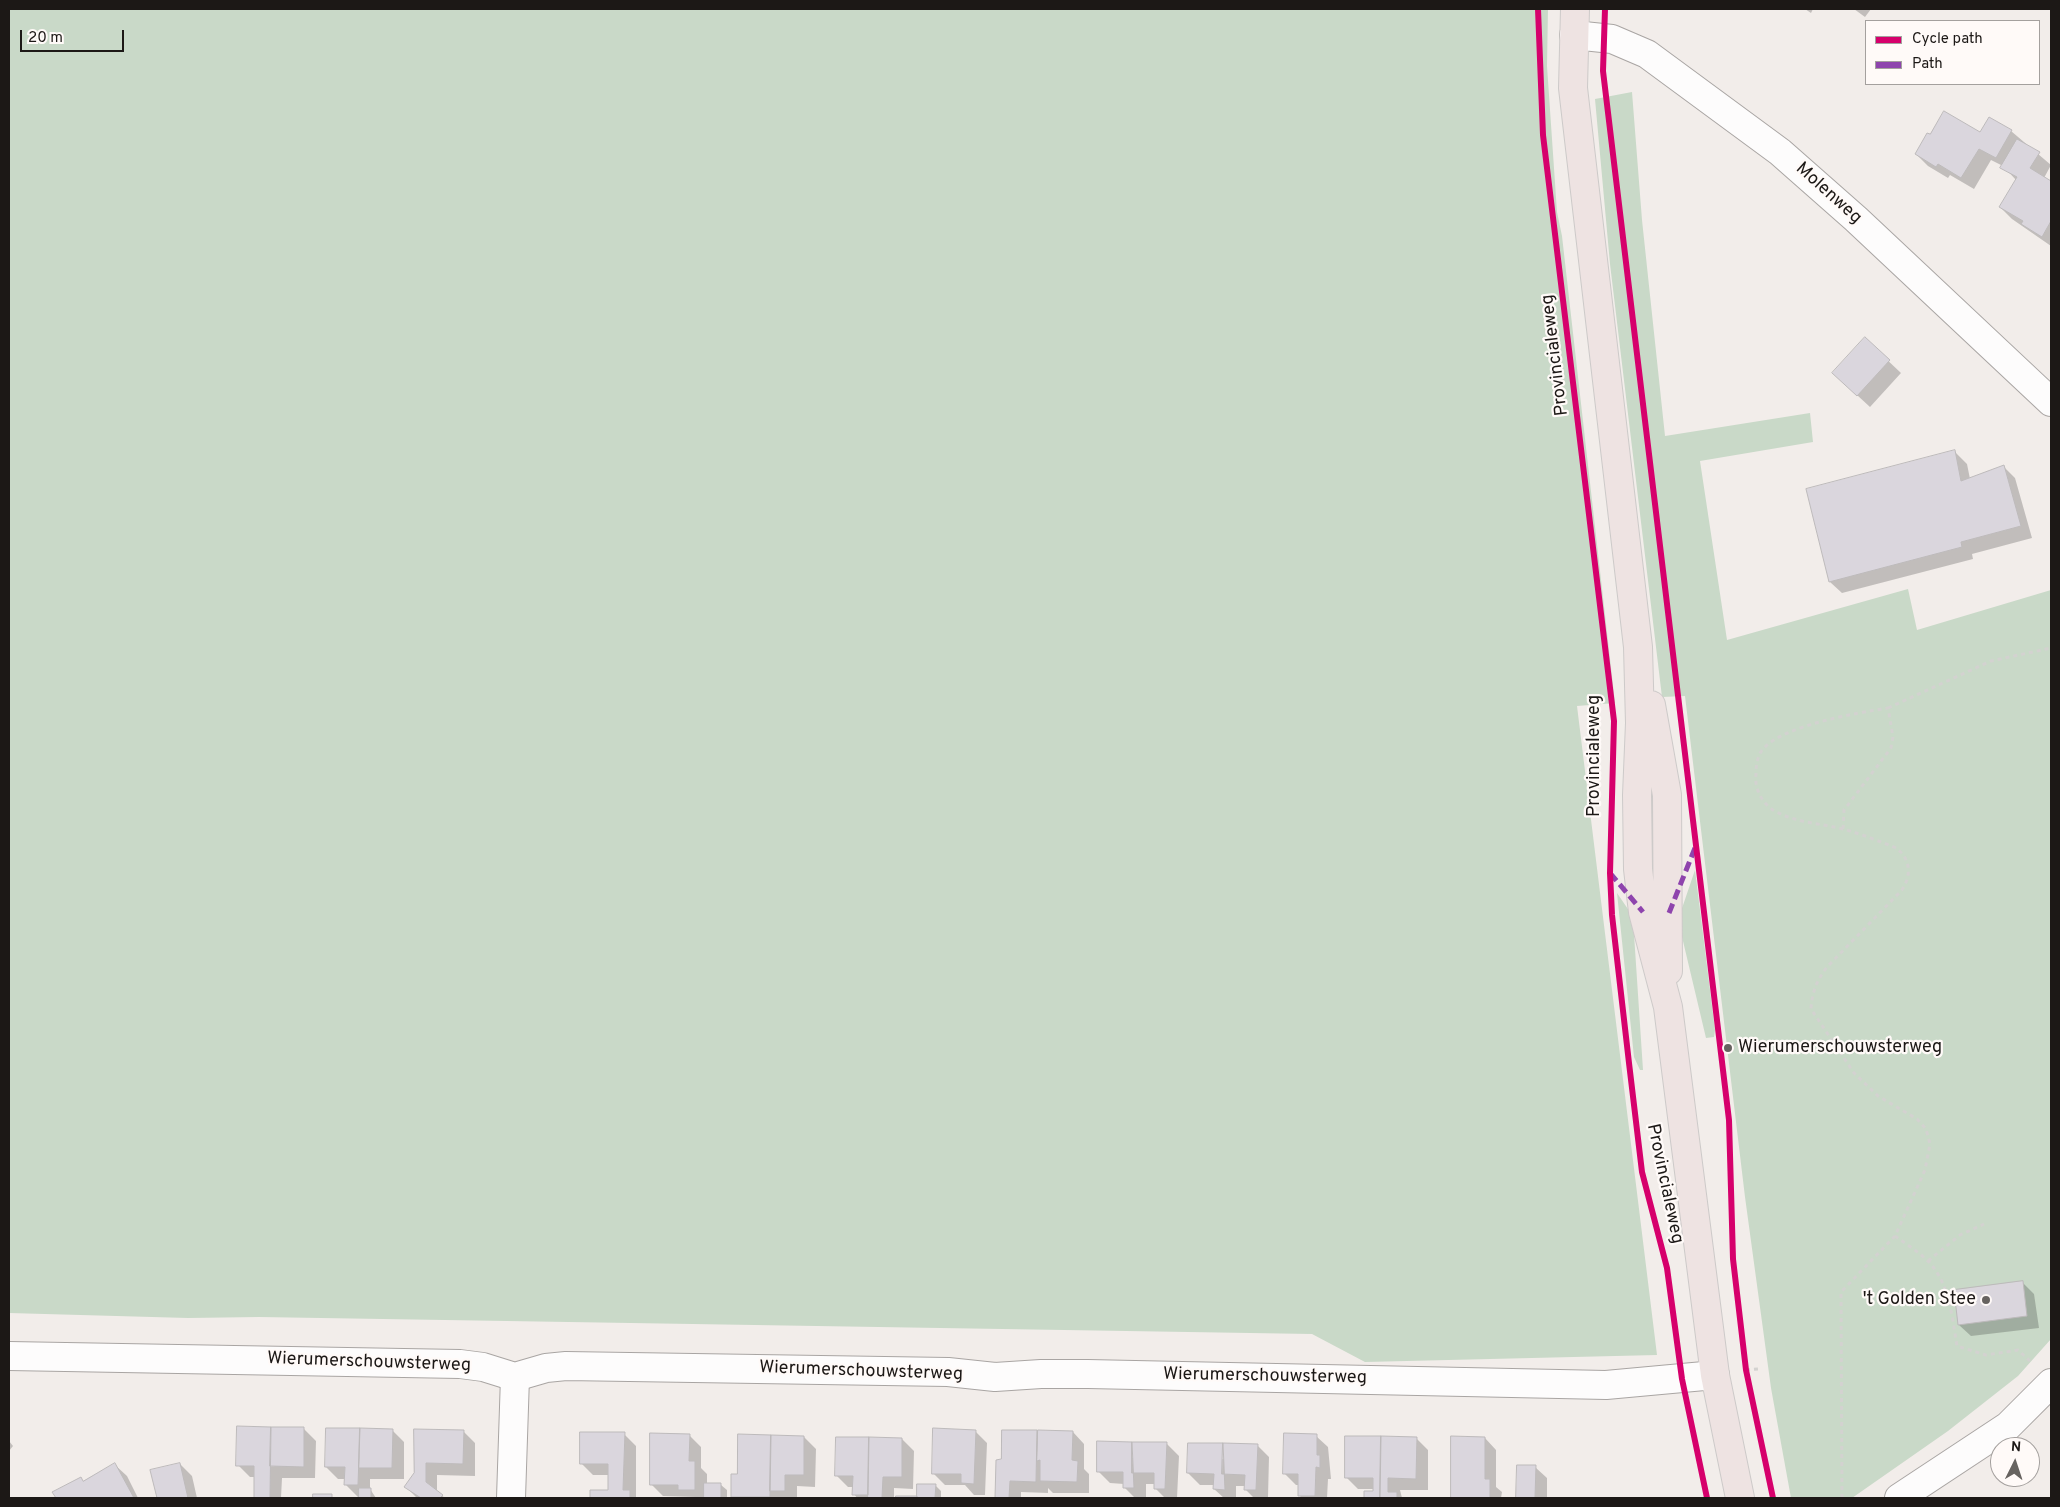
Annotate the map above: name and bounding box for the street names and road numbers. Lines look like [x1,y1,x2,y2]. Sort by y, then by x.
street label: Molenweg [1790,159,1866,229]
street label: Provincialeweg [1538,293,1574,417]
street label: Provincialeweg [1584,695,1606,817]
street label: Provincialeweg [1641,1122,1687,1246]
street label: Wierumerschouwsterweg [267,1349,471,1377]
street label: Wierumerschouwsterweg [759,1358,963,1386]
street label: Wierumerschouwsterweg [1163,1364,1367,1390]

